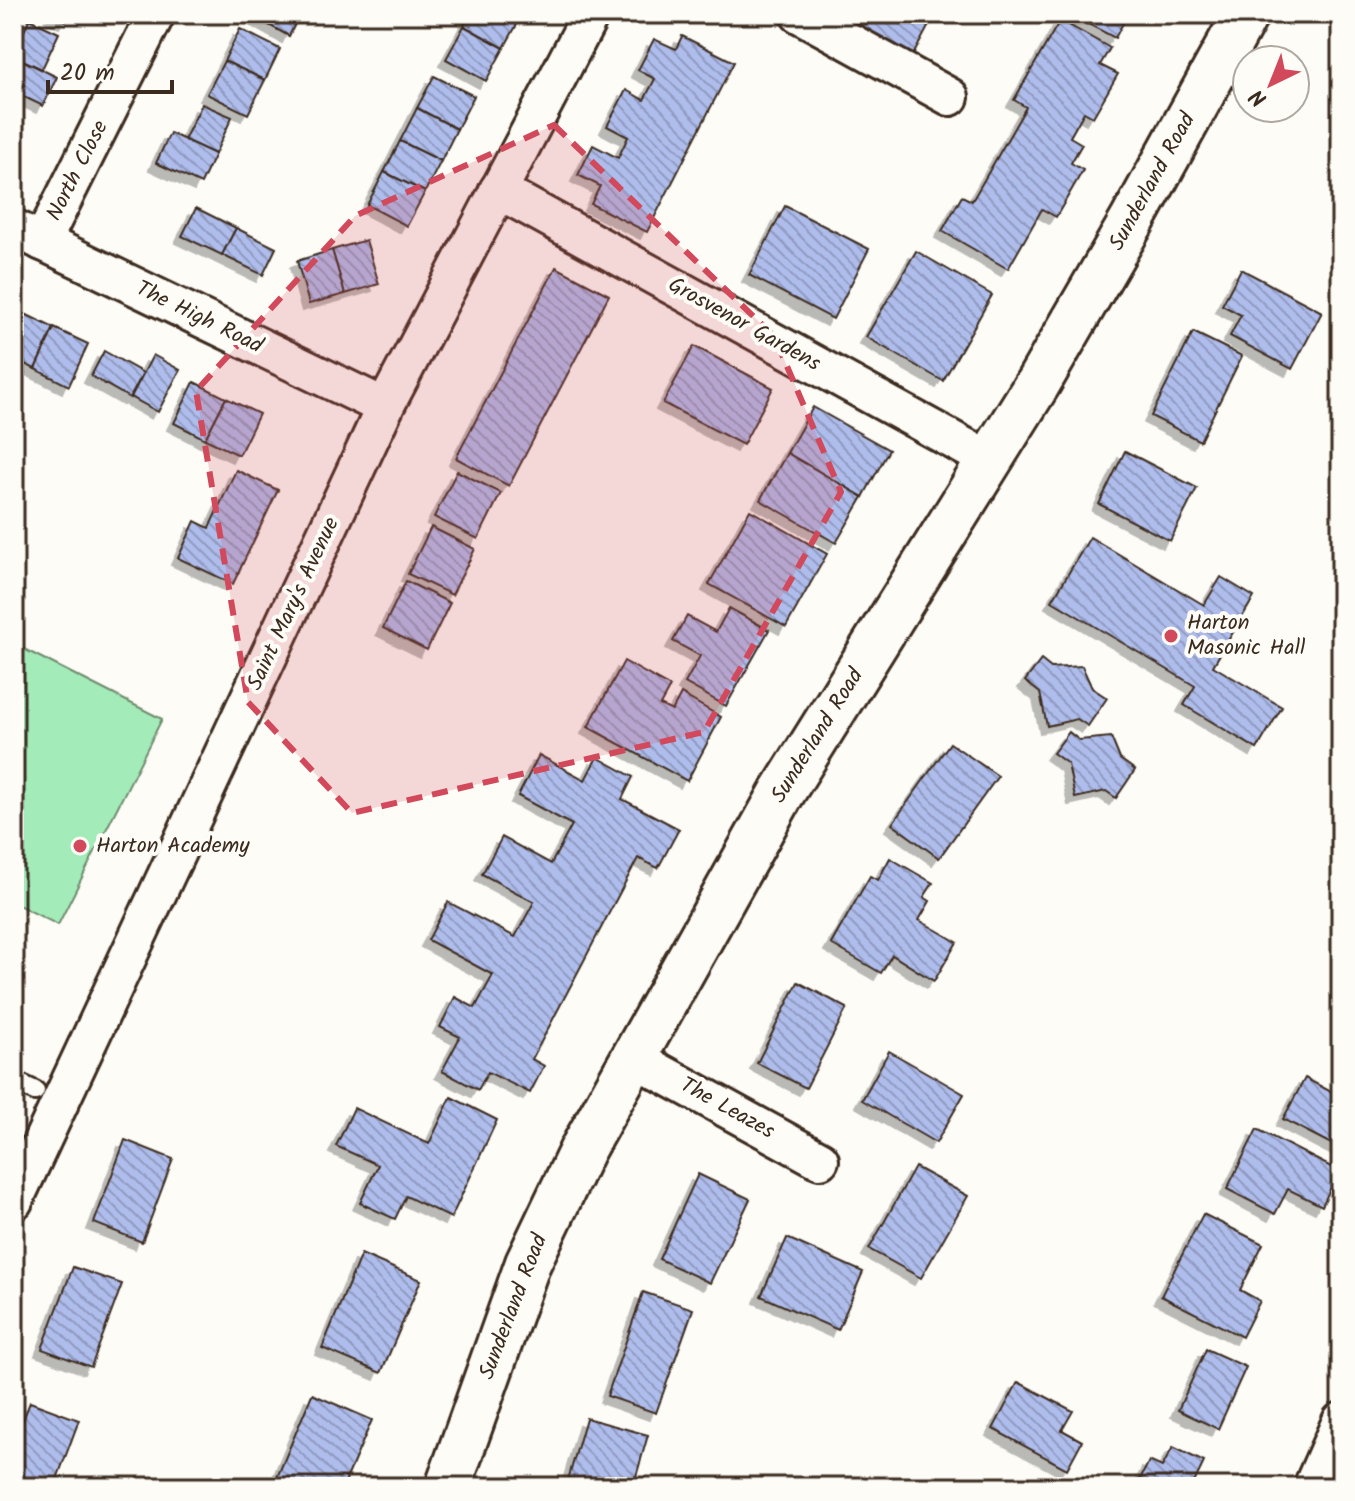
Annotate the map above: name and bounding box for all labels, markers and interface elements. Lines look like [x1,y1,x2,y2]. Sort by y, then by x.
scale bar [48,44,172,94]
north arrow [1231,44,1311,124]
text: 20 m [60,54,115,93]
text: N [1242,79,1276,114]
street label: Sunderland Road [1100,105,1206,258]
street label: North Close [38,114,118,228]
street label: Grosvenor Gardens [661,268,827,382]
street label: The High Road [130,272,269,364]
street label: Saint Mary's Avenue [238,511,350,696]
place label: Harton Masonic Hall [1187,606,1306,666]
marker: Harton Masonic Hall [1162,627,1180,645]
street label: Sunderland Road [762,661,874,810]
place label: Harton Academy [96,829,250,864]
marker: Harton Academy [71,837,89,855]
street label: The Leazes [673,1069,781,1150]
street label: Sunderland Road [470,1228,558,1385]

